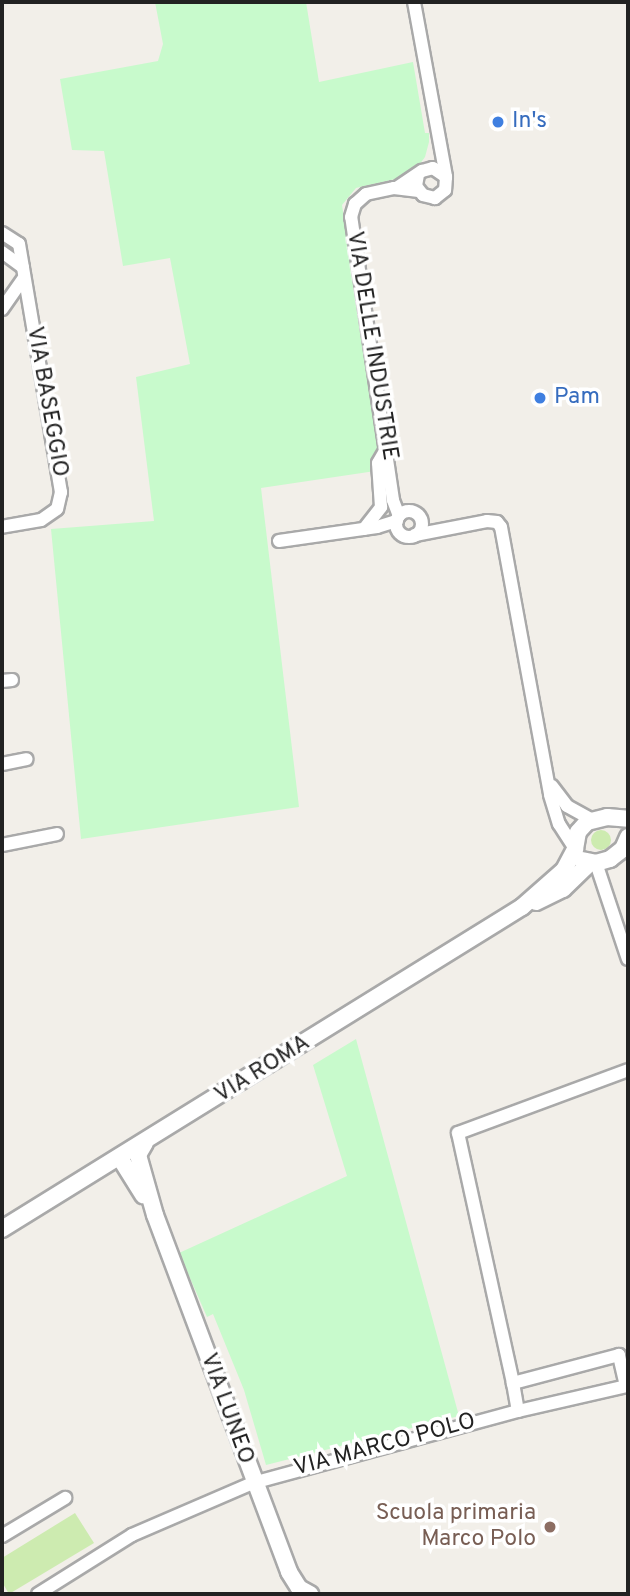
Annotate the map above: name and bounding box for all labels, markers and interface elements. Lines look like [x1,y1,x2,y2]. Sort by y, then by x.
place label: In's [512,108,547,136]
marker: In's [490,114,506,130]
street label: VIA DELLE INDUSTRIE [339,229,403,463]
street label: VIA BASEGGIO [19,324,73,480]
place label: Pam [554,384,600,412]
marker: Pam [532,390,548,406]
street label: VIA ROMA [210,1030,316,1110]
street label: VIA LUNEO [193,1349,259,1469]
street label: VIA MARCO POLO [291,1408,479,1484]
place label: Scuola primaria Marco Polo [376,1500,536,1554]
marker: Scuola primaria Marco Polo [542,1519,558,1535]

